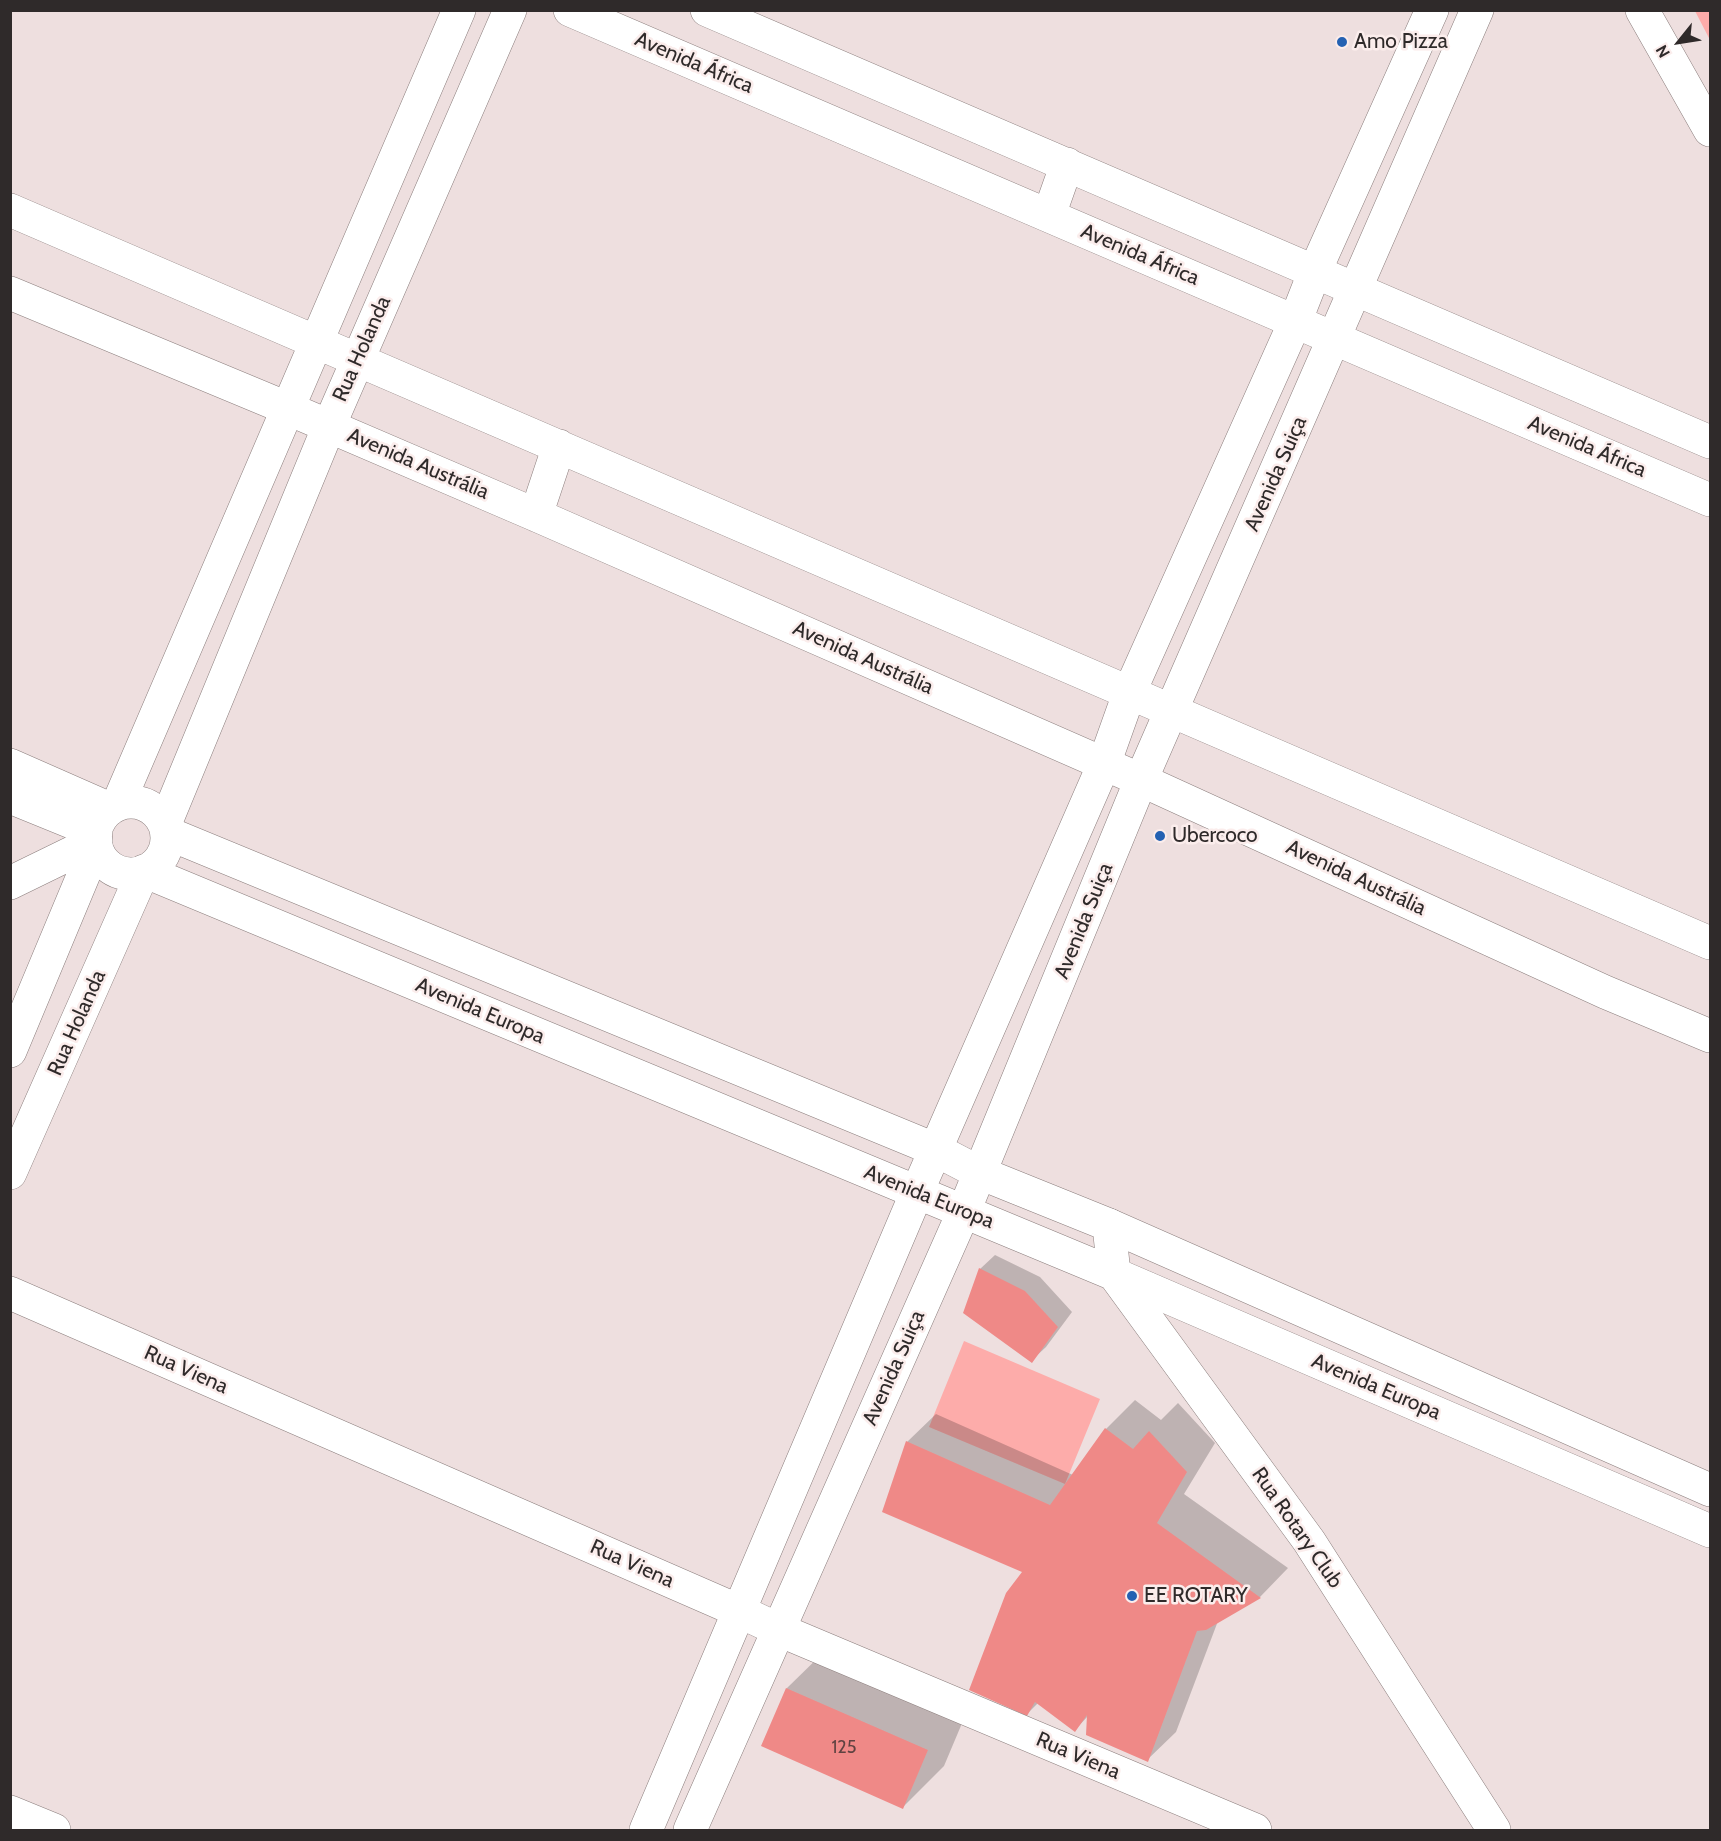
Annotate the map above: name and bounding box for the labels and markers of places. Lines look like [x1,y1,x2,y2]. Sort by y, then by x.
place label: Amo Pizza [1354,29,1448,55]
marker: Amo Pizza [1335,35,1349,49]
place label: Ubercoco [1172,823,1258,849]
marker: Ubercoco [1153,829,1167,843]
place label: EE ROTARY [1144,1583,1248,1609]
marker: EE ROTARY [1125,1589,1139,1603]

